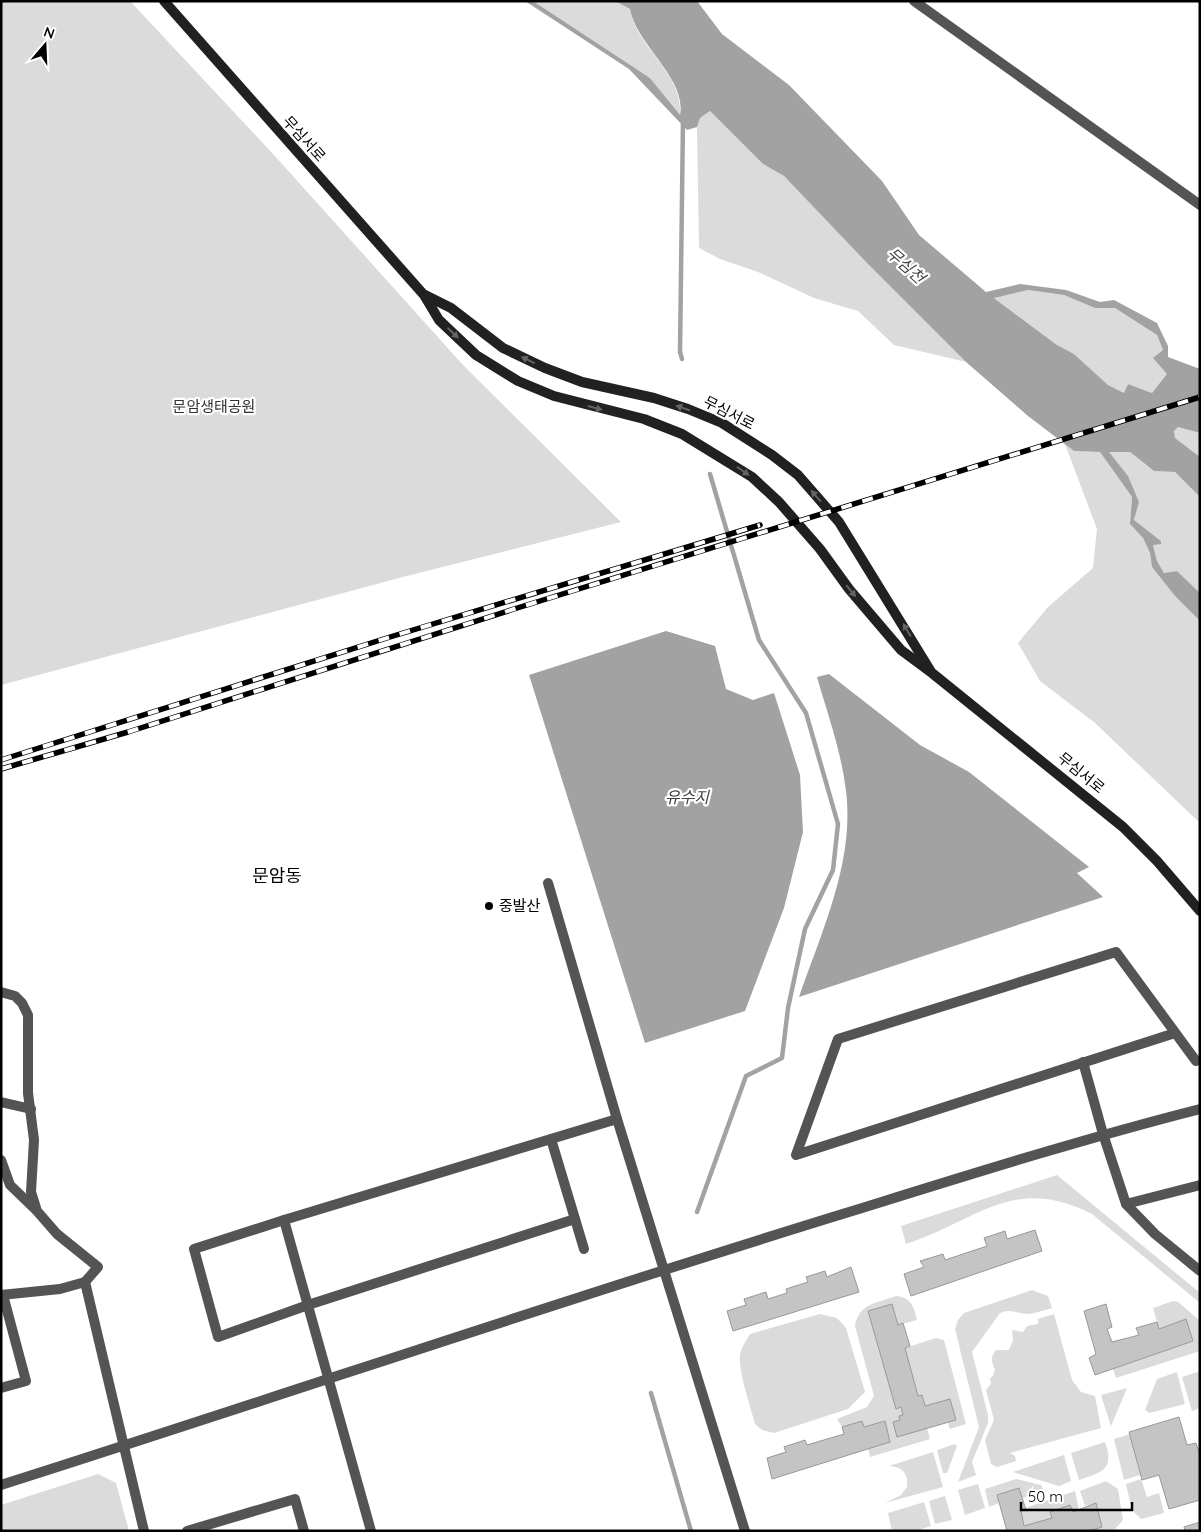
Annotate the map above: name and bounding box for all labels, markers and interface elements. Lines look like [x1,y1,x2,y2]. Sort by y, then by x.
north arrow [20,20,70,70]
text: N [41,23,57,43]
street label: 무심서로 [279,112,330,166]
water label: 무심천 [883,243,931,289]
one-way arrow [447,327,459,339]
one-way arrow [521,356,535,364]
street label: 무심서로 [700,392,758,434]
park label: 문암생태공원 [173,397,255,416]
one-way arrow [587,404,602,412]
one-way arrow [675,404,690,411]
one-way arrow [736,466,750,476]
one-way arrow [811,490,822,503]
one-way arrow [845,585,856,598]
one-way arrow [903,624,912,637]
street label: 무심서로 [1054,748,1109,797]
water label: 유수지 [665,787,710,807]
district label: 문암동 [252,864,302,887]
place label: 중발산 [499,896,541,915]
marker: 중발산 [483,900,495,912]
scale bar [1021,1480,1132,1512]
text: 50 m [1028,1487,1063,1506]

